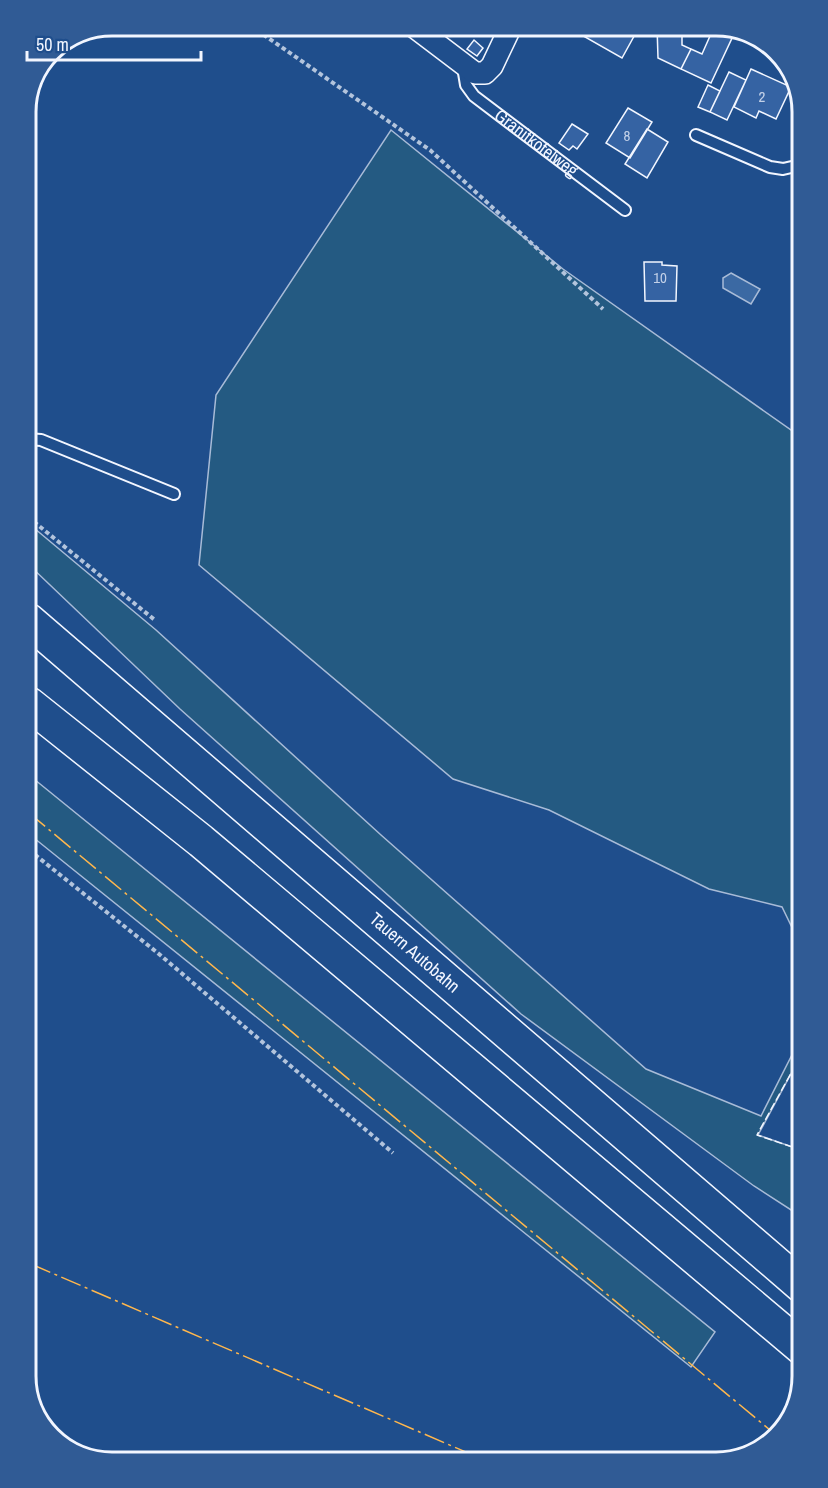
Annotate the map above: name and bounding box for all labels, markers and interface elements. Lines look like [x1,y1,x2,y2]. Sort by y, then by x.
scale bar [27,24,201,62]
text: 50 m [36,32,69,57]
house number: 2 [759,86,766,107]
street label: Granitkofelweg [489,103,584,183]
house number: 8 [624,125,631,146]
house number: 10 [653,267,667,288]
street label: Tauern Autobahn [364,906,466,998]

